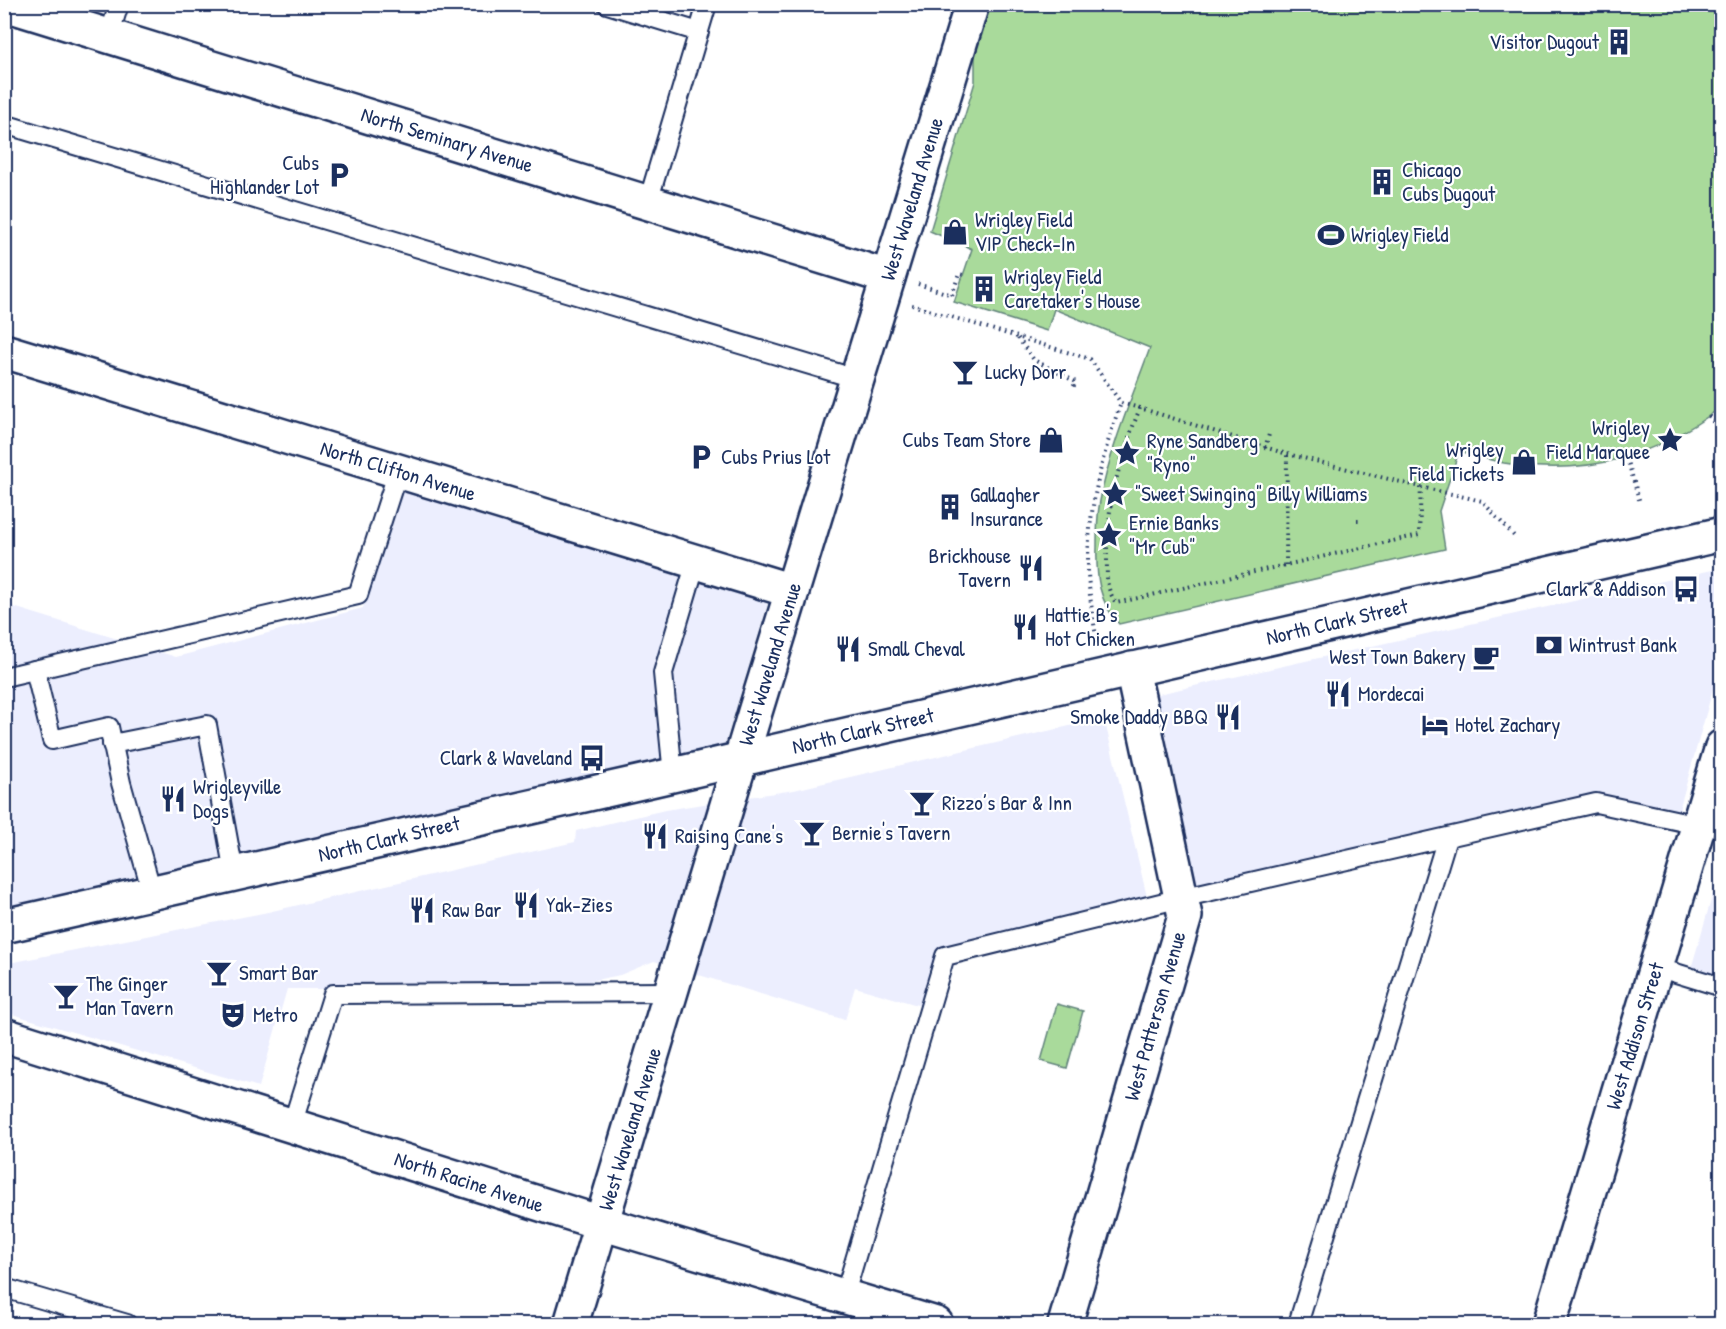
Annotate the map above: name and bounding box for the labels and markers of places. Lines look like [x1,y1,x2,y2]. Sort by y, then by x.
place label: Visitor Dugout [1489,27,1600,56]
building icon: Visitor Dugout [1604,27,1634,57]
place label: Cubs Highlander Lot [210,148,320,201]
place label: Chicago Cubs Dugout [1402,155,1496,208]
parking icon: Cubs Highlander Lot [324,160,354,190]
building icon: Chicago Cubs Dugout [1367,167,1397,197]
place label: Wrigley Field VIP Check-In [975,205,1075,258]
shop icon: Wrigley Field VIP Check-In [940,217,970,247]
sports icon: Wrigley Field [1316,220,1346,250]
place label: Wrigley Field [1351,220,1448,249]
place label: Wrigley Field Caretaker's House [1004,262,1140,315]
building icon: Wrigley Field Caretaker's House [969,274,999,304]
bar icon: Lucky Dorr [950,357,980,387]
place label: Lucky Dorr [985,357,1066,386]
place label: Wrigley Field Marquee [1546,413,1650,466]
place label: Cubs Team Store [902,425,1031,454]
shop icon: Cubs Team Store [1036,425,1066,455]
place icon: Wrigley Field Marquee [1655,425,1685,455]
place label: Ryne Sandberg "Ryno" [1147,426,1258,479]
place label: Wrigley Field Tickets [1408,435,1504,488]
place icon: Ryne Sandberg "Ryno" [1112,438,1142,468]
parking icon: Cubs Prius Lot [686,442,716,472]
place label: Cubs Prius Lot [721,442,831,471]
shop icon: Wrigley Field Tickets [1509,447,1539,477]
place icon: "Sweet Swinging" Billy Williams [1100,479,1130,509]
place label: "Sweet Swinging" Billy Williams [1135,479,1367,508]
place label: Gallagher Insurance [970,480,1043,533]
building icon: Gallagher Insurance [935,492,965,522]
place label: Ernie Banks "Mr Cub" [1129,508,1219,561]
place icon: Ernie Banks "Mr Cub" [1094,520,1124,550]
place label: Brickhouse Tavern [929,541,1011,594]
restaurant icon: Brickhouse Tavern [1016,553,1046,583]
place label: Clark & Addison [1546,574,1666,603]
bus stop icon: Clark & Addison [1671,574,1701,604]
place label: Hattie B's Hot Chicken [1045,600,1135,653]
restaurant icon: Hattie B's Hot Chicken [1010,612,1040,642]
bank icon: Wintrust Bank [1534,630,1564,660]
place label: Wintrust Bank [1569,630,1677,659]
restaurant icon: Small Cheval [833,634,863,664]
place label: Small Cheval [868,634,965,663]
place label: West Town Bakery [1329,642,1466,671]
cafe icon: West Town Bakery [1471,642,1501,672]
restaurant icon: Mordecai [1323,679,1353,709]
place label: Mordecai [1358,679,1425,708]
place label: Smoke Daddy BBQ [1070,702,1208,731]
restaurant icon: Smoke Daddy BBQ [1213,702,1243,732]
hotel icon: Hotel Zachary [1420,710,1450,740]
place label: Hotel Zachary [1455,710,1560,739]
place label: Clark & Waveland [440,743,572,772]
bus stop icon: Clark & Waveland [577,743,607,773]
place label: Wrigleyville Dogs [193,772,281,825]
restaurant icon: Wrigleyville Dogs [158,784,188,814]
bar icon: Rizzo’s Bar & Inn [907,788,937,818]
place label: Rizzo’s Bar & Inn [942,788,1072,817]
bar icon: Bernie's Tavern [797,818,827,848]
place label: Bernie's Tavern [832,818,950,847]
restaurant icon: Raising Cane's [640,821,670,851]
place label: Raising Cane's [675,821,783,850]
restaurant icon: Yak-Zies [511,890,541,920]
place label: Yak-Zies [546,890,613,919]
restaurant icon: Raw Bar [407,895,437,925]
place label: Raw Bar [442,895,501,924]
bar icon: Smart Bar [204,958,234,988]
place label: Smart Bar [239,958,318,987]
place label: The Ginger Man Tavern [86,969,173,1022]
bar icon: The Ginger Man Tavern [51,981,81,1011]
theatre icon: Metro [218,1000,248,1030]
place label: Metro [253,1000,298,1029]

